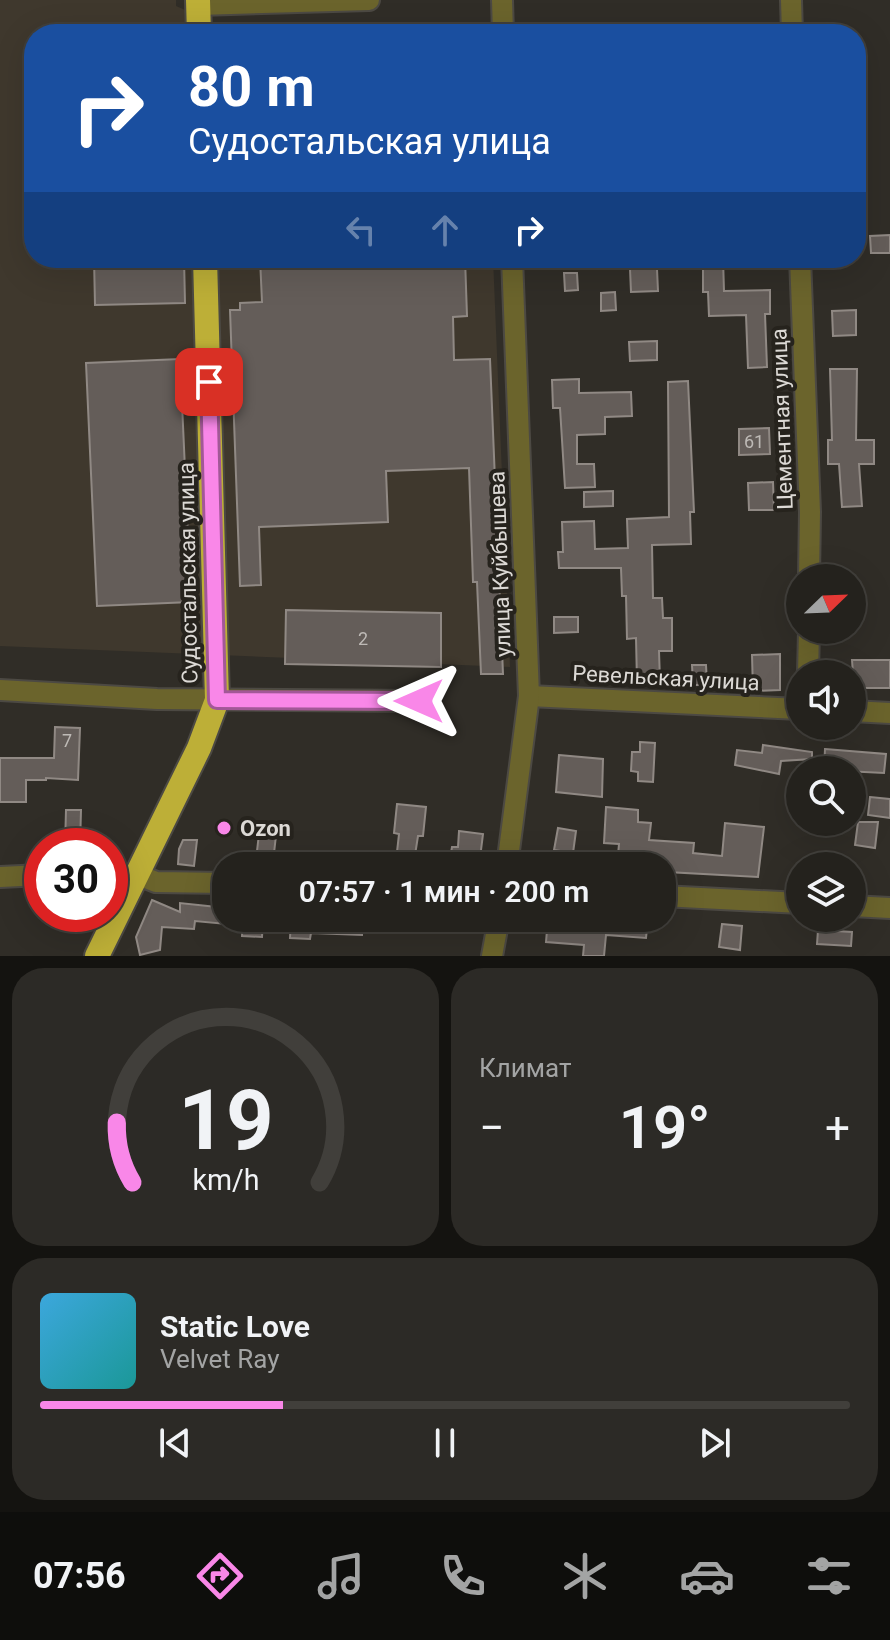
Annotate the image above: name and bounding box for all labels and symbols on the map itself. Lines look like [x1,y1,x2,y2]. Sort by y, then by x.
street label: Цементная улица [766,328,798,510]
pin [175,348,243,416]
house number: 61 [744,431,764,452]
street label: Судостальская улица [174,462,202,684]
street label: улица Куйбышева [484,471,516,657]
north arrow [786,564,866,644]
house number: 2 [358,628,368,649]
position arrow [377,659,461,743]
street label: Ревельская улица [572,661,760,695]
house number: 7 [62,730,72,751]
place label: Ozon [240,816,291,841]
marker: Ozon [215,819,233,837]
speed limit sign: 30 [24,828,128,932]

